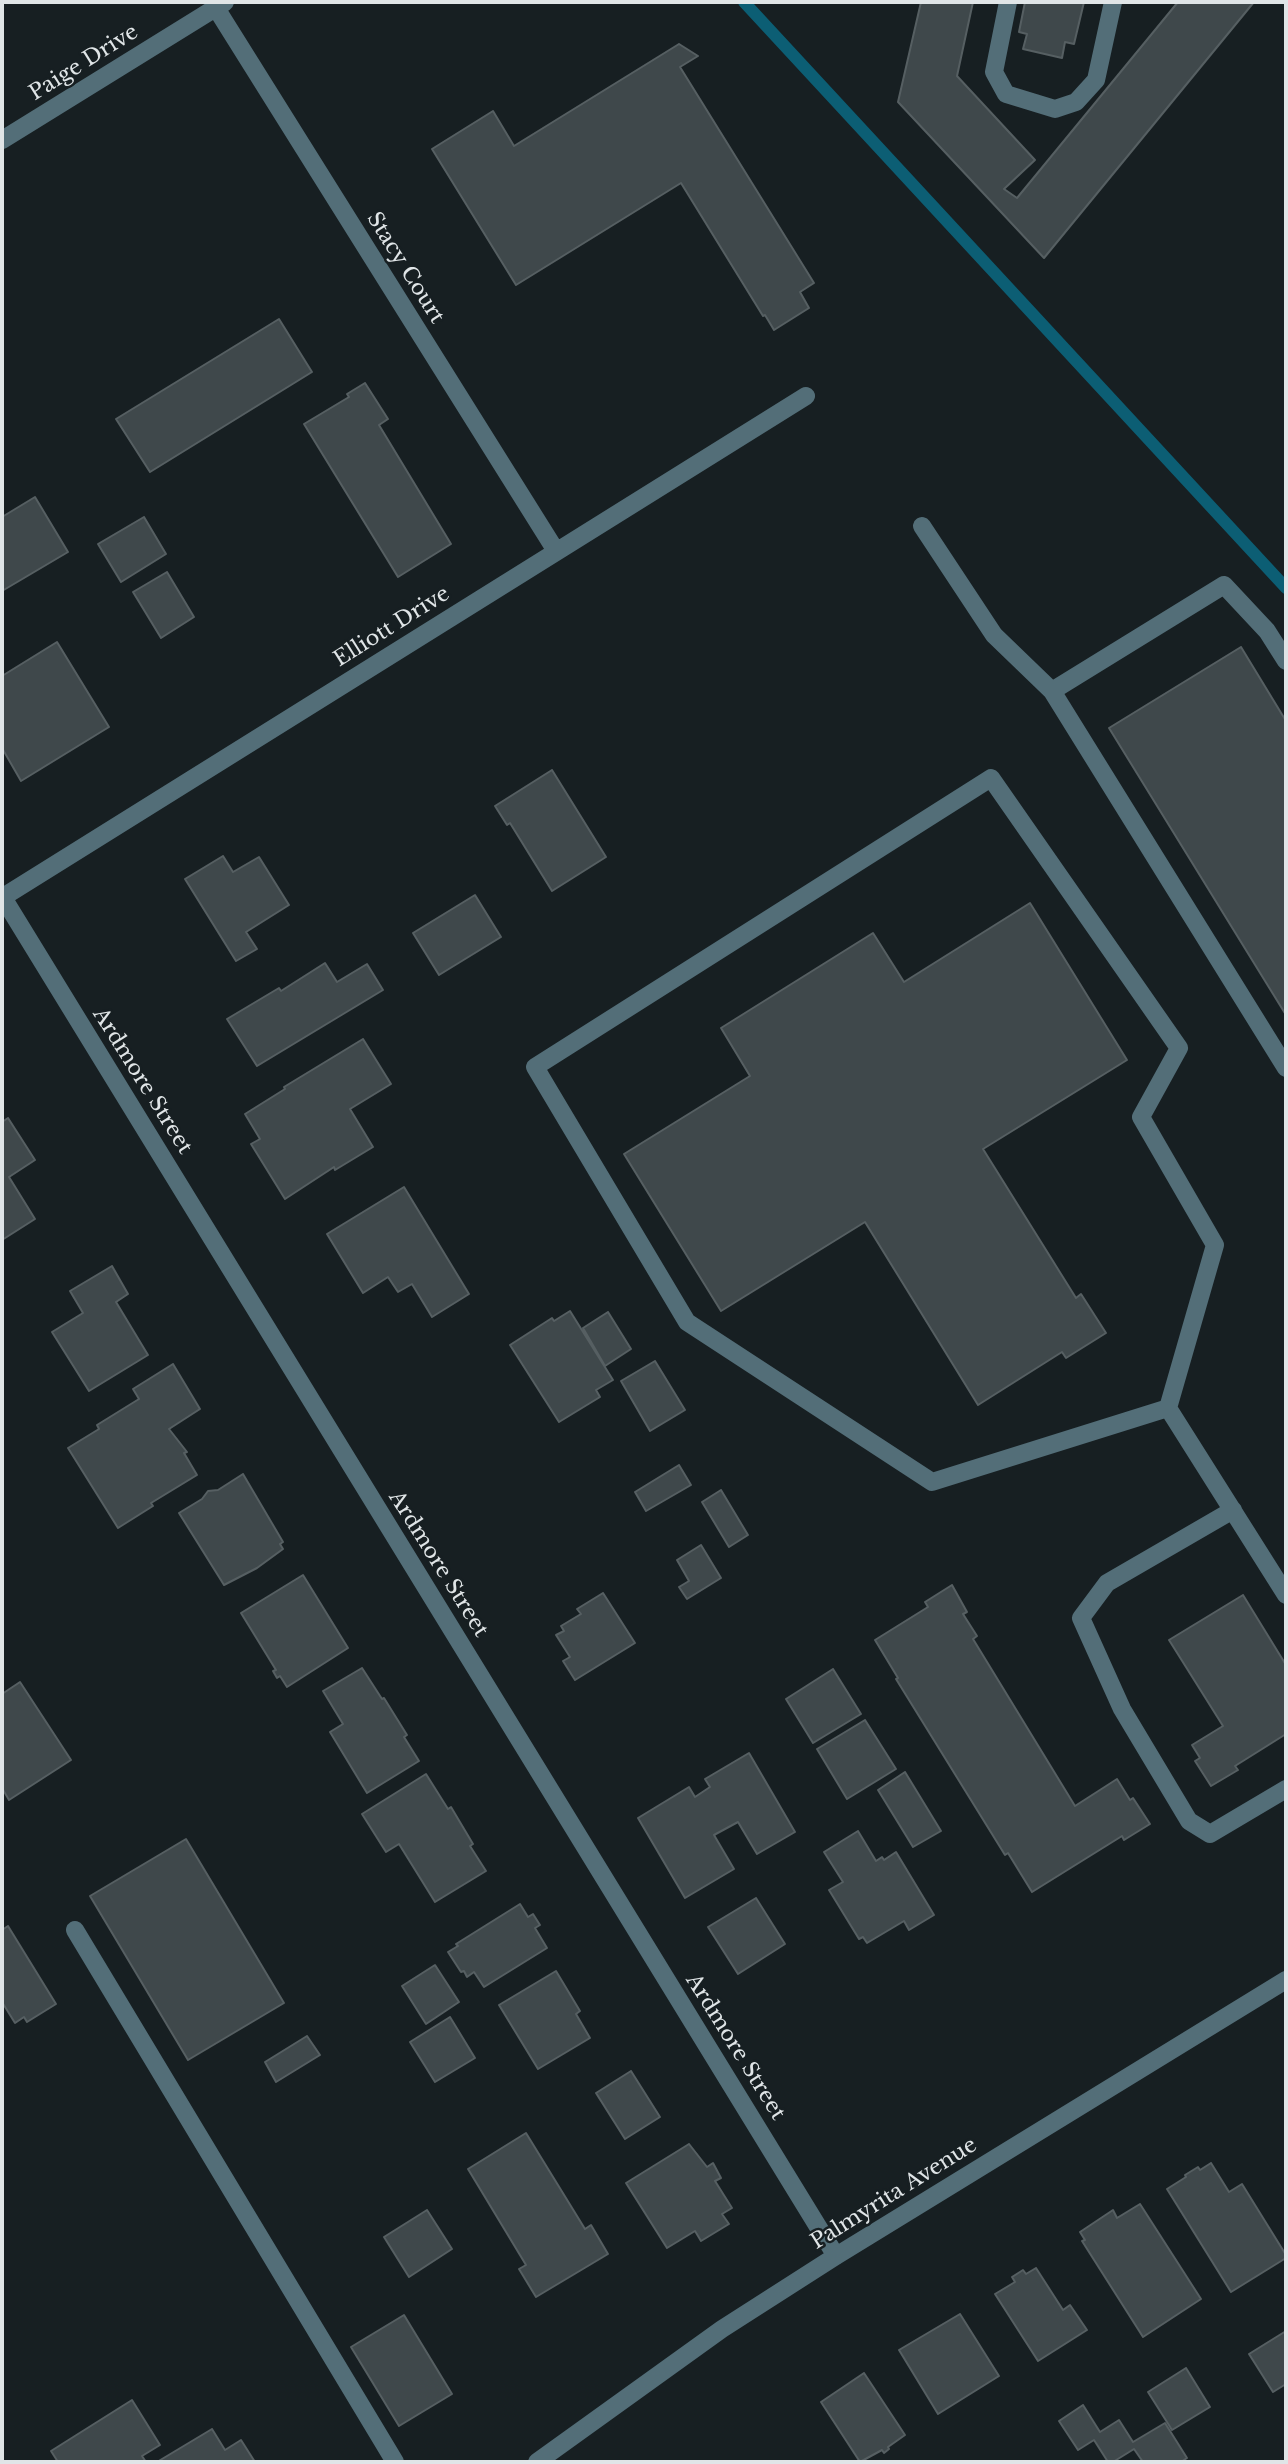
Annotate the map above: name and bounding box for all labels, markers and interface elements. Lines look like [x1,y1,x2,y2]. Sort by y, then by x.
street label: Paige Drive [25,20,143,106]
street label: Stacy Court [361,208,449,328]
street label: Elliott Drive [329,581,455,673]
street label: Ardmore Street [87,1003,197,1159]
street label: Ardmore Street [383,1486,493,1642]
street label: Ardmore Street [680,1969,790,2125]
street label: Palmyrita Avenue [806,2133,982,2255]

